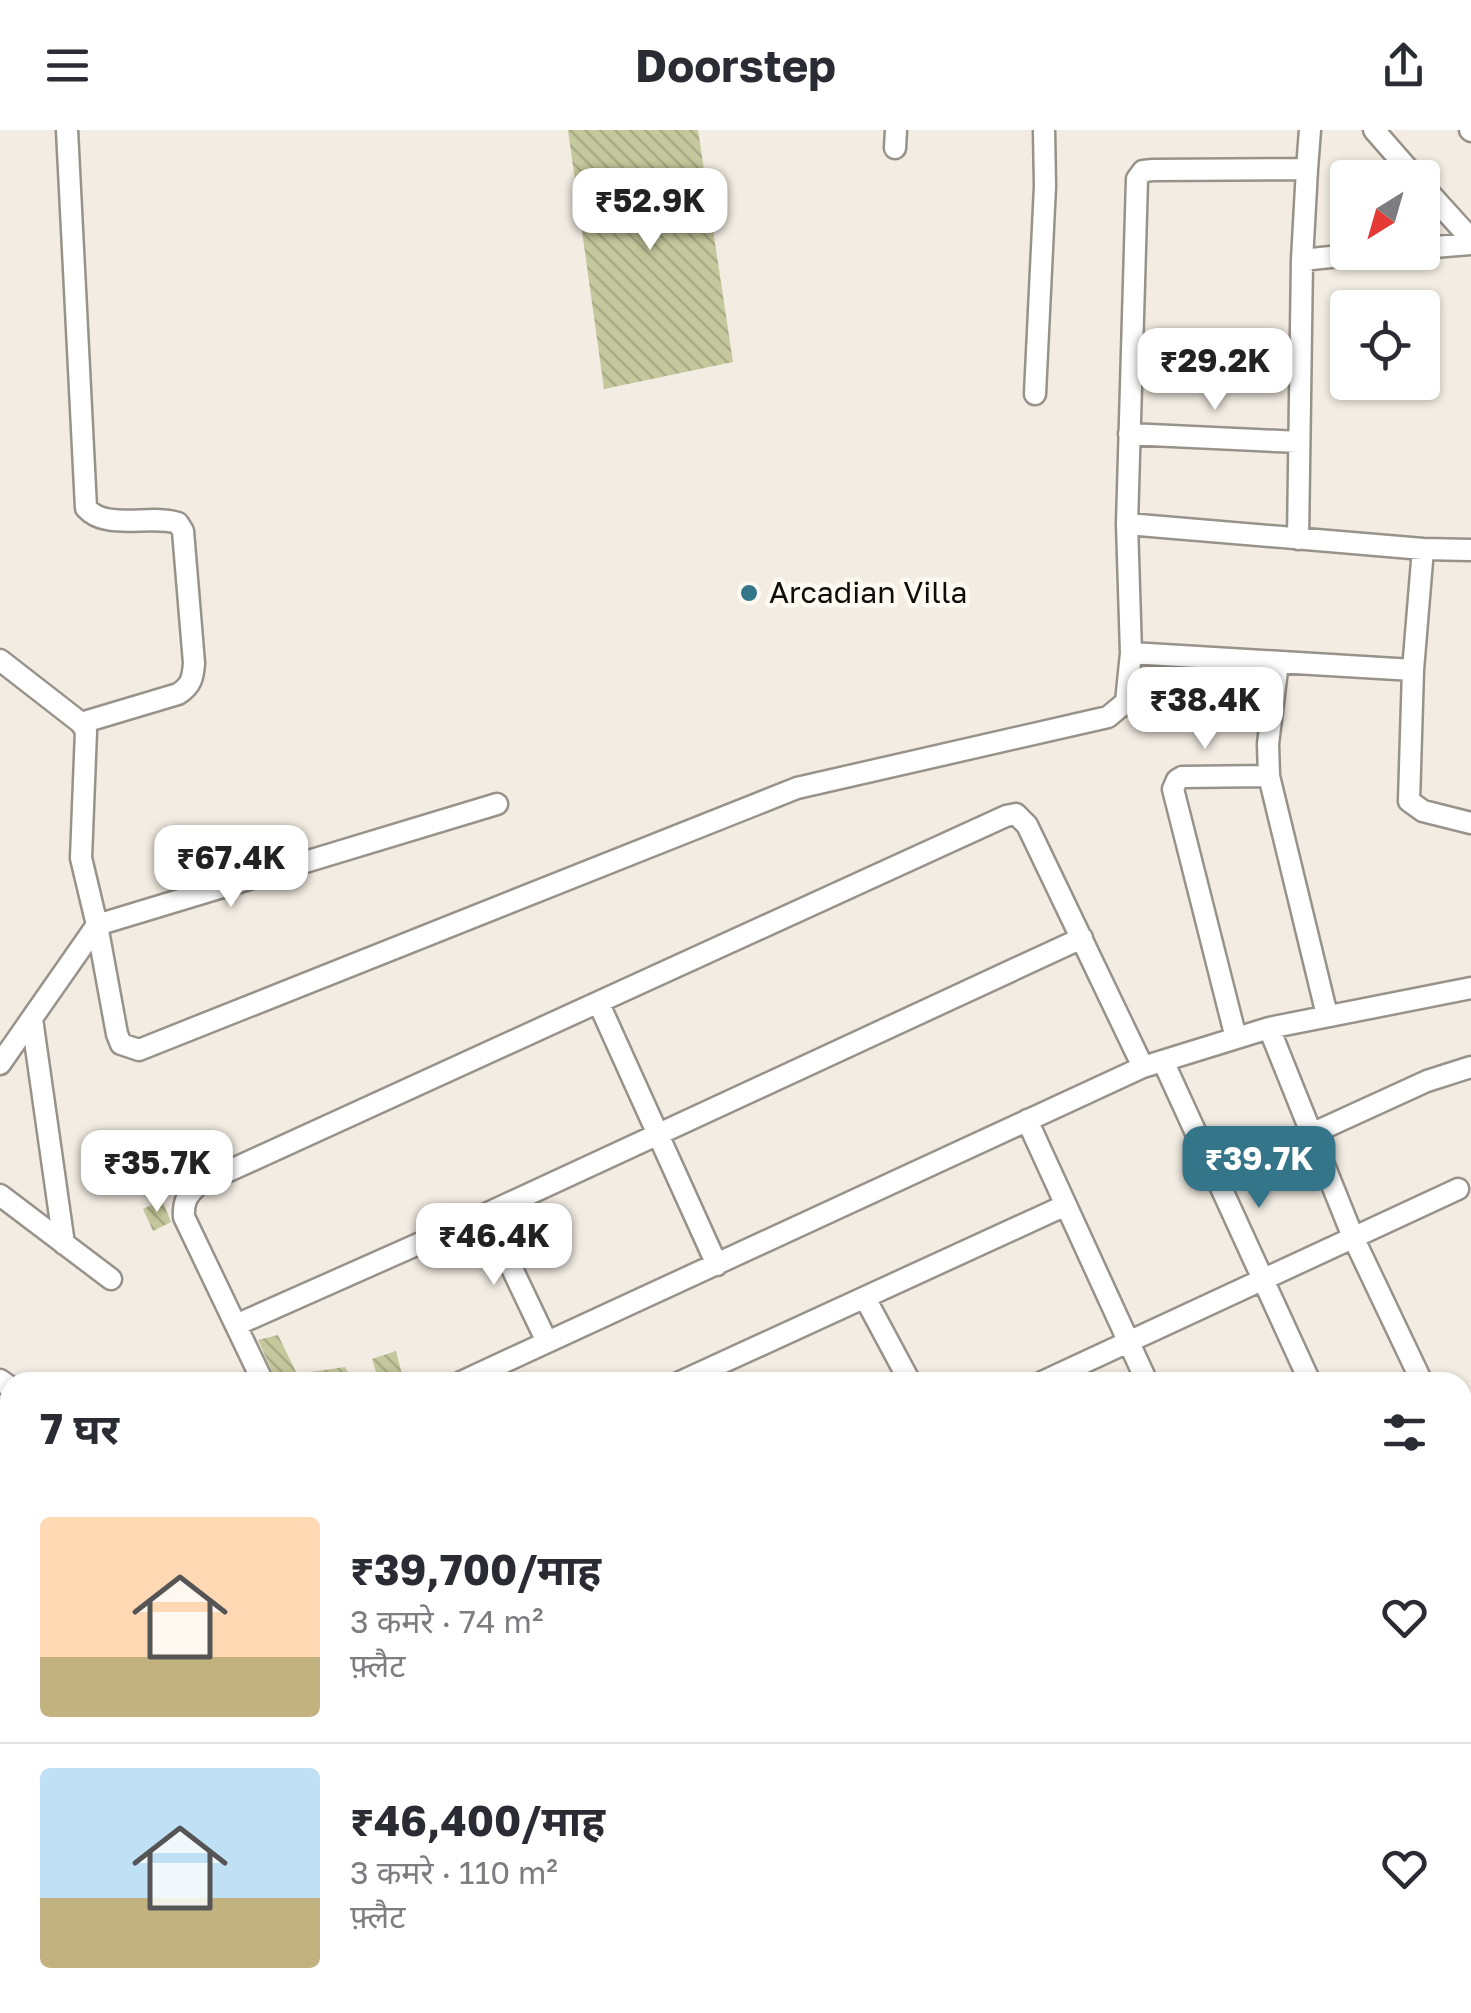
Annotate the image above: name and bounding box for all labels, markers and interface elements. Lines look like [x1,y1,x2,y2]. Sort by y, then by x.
icon: menu [40,38,95,93]
text: Doorstep [635,38,836,92]
icon: share [1376,38,1431,93]
north arrow [1330,160,1440,270]
map controls [1330,160,1440,400]
pin: ₹52.9K [569,168,731,253]
text: ₹52.9K [594,181,706,219]
button: locate [1330,290,1440,400]
pin: ₹29.2K [1134,328,1296,413]
text: ₹29.2K [1159,341,1271,379]
place label: Arcadian Villa [769,574,967,610]
marker: Arcadian Villa [738,582,760,604]
pin: ₹38.4K [1124,667,1286,752]
text: ₹38.4K [1149,680,1261,718]
pin: ₹67.4K [150,825,312,910]
text: ₹67.4K [176,838,286,876]
pin: ₹39.7K [1178,1126,1340,1211]
pin: ₹35.7K [76,1130,238,1215]
text: ₹39.7K [1204,1139,1314,1177]
text: ₹35.7K [103,1143,211,1181]
pin: ₹46.4K [413,1203,575,1288]
text: ₹46.4K [438,1216,550,1254]
text: 7 घर [40,1403,119,1453]
icon: filters [1377,1405,1432,1460]
text: ₹39,700/माह [350,1544,601,1594]
icon: home [120,1557,240,1677]
icon: heart [1377,1590,1432,1645]
text: 3 कमरे · 74 m² [350,1602,543,1640]
text: फ़्लैट [350,1646,405,1684]
text: ₹46,400/माह [350,1795,605,1845]
icon: home [120,1808,240,1928]
icon: heart [1377,1841,1432,1896]
text: 3 कमरे · 110 m² [350,1853,558,1891]
text: फ़्लैट [350,1897,405,1935]

